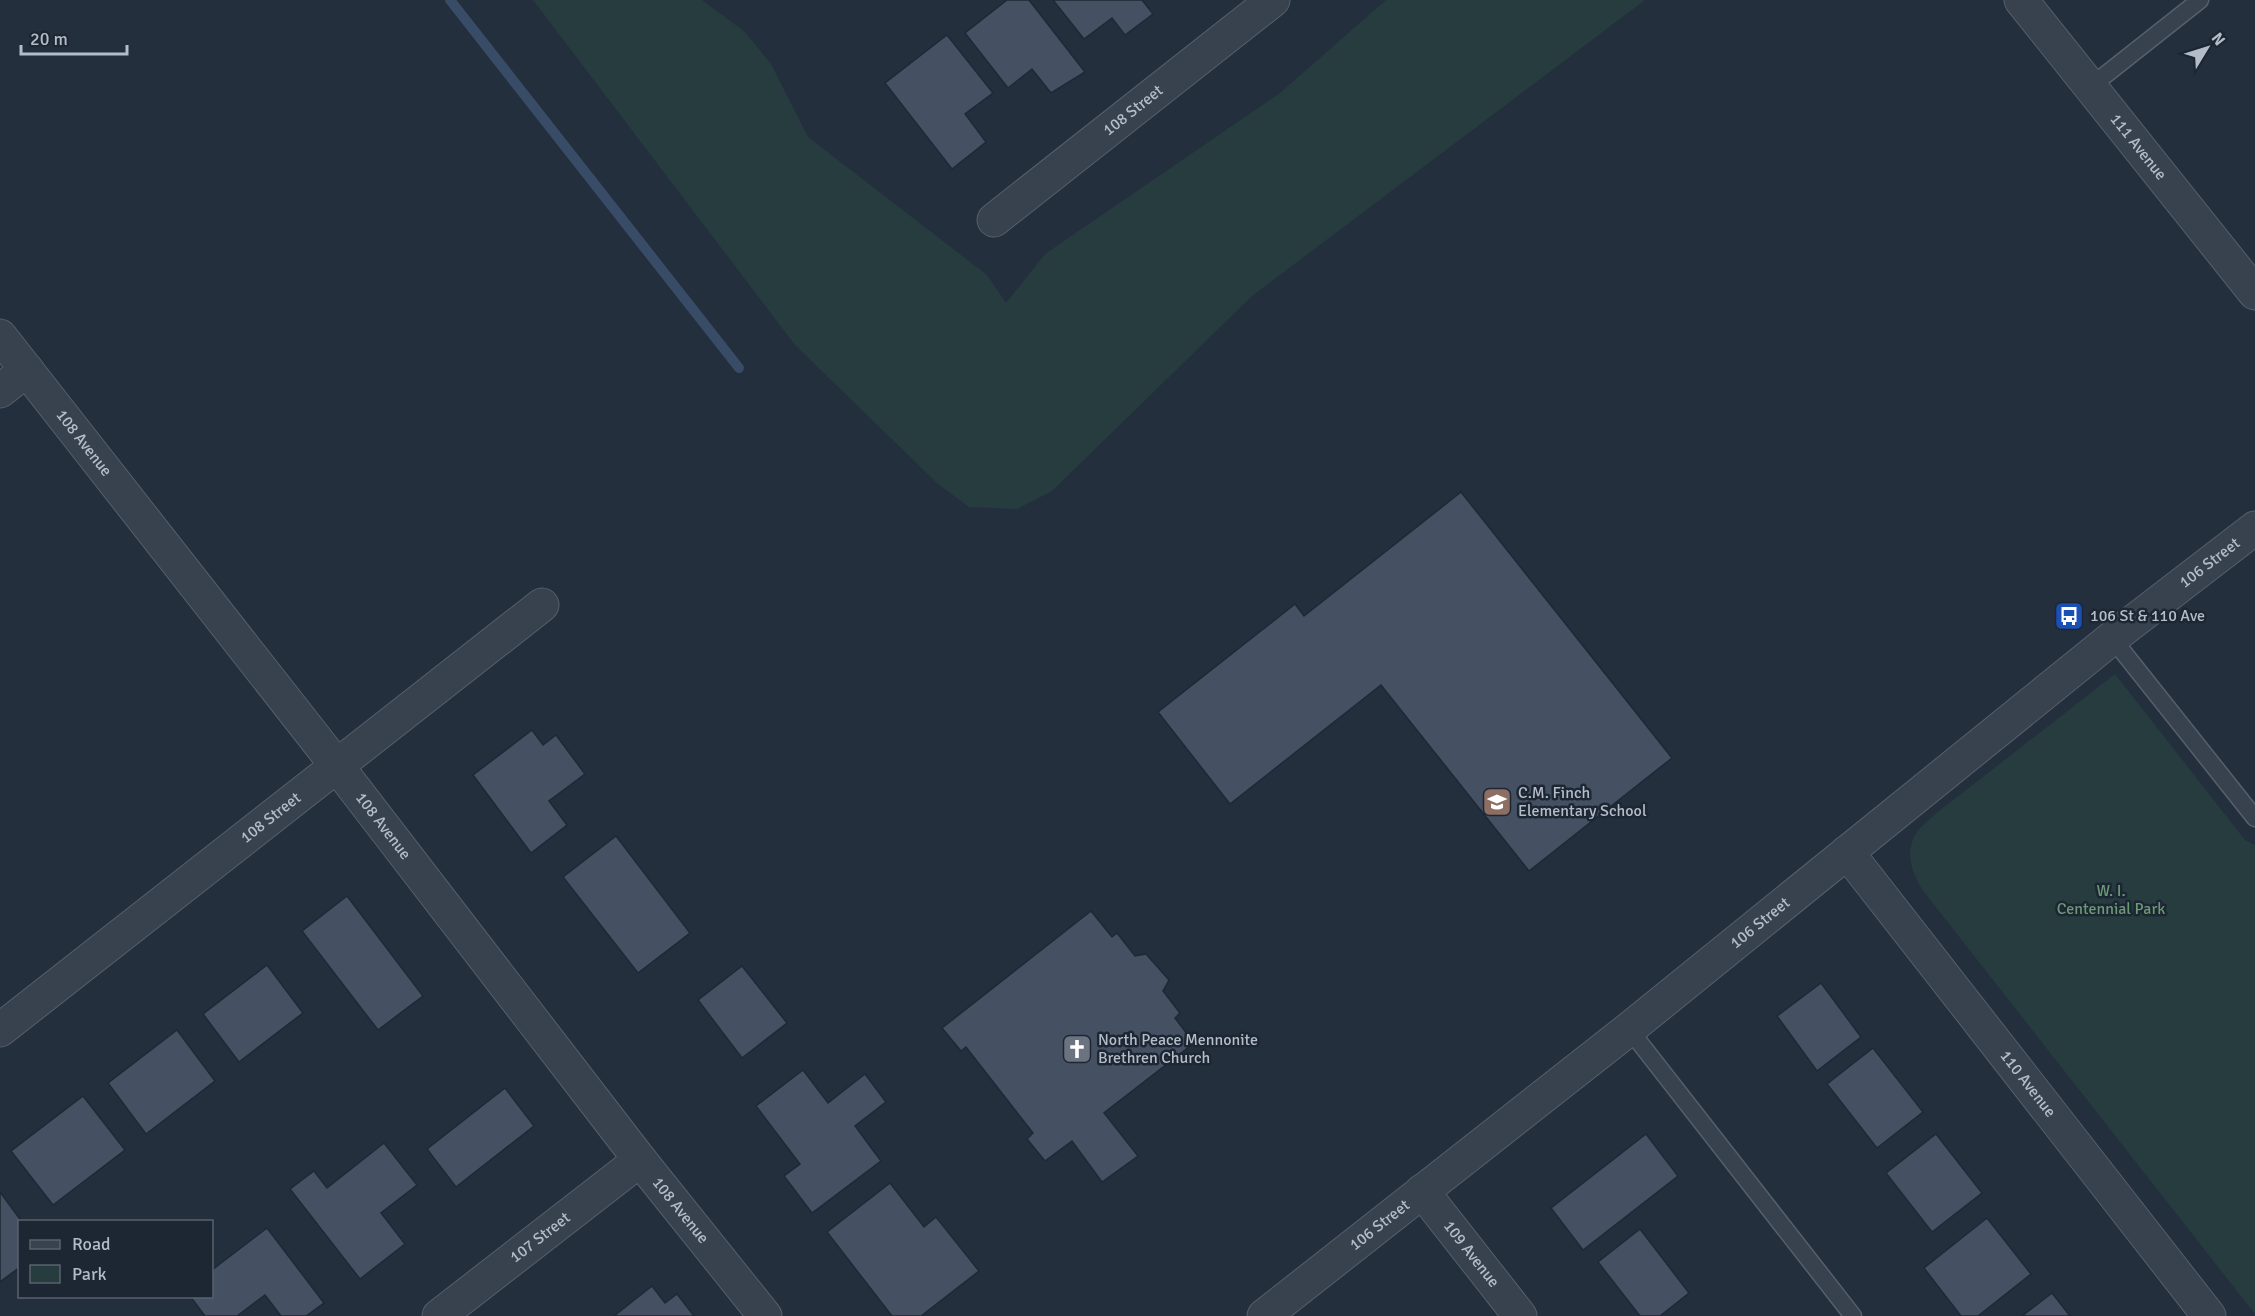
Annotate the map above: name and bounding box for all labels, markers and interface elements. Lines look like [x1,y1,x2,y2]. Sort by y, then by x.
scale bar [21,18,128,56]
north arrow [2177,18,2237,78]
text: 20 m [30,28,68,50]
text: N [2207,29,2229,50]
street label: 108 Street [1099,80,1167,140]
street label: 111 Avenue [2106,110,2171,184]
street label: 108 Avenue [51,406,116,481]
street label: 106 Street [2175,533,2244,592]
bus stop icon: 106 St & 110 Ave [2053,600,2085,632]
place label: 106 St & 110 Ave [2090,606,2205,626]
place label: C.M. Finch Elementary School [1518,783,1647,821]
school or university icon: C.M. Finch Elementary School [1481,786,1513,818]
street label: 108 Street [237,788,305,848]
street label: 108 Avenue [351,788,415,864]
park label: W. I. Centennial Park [2057,881,2165,919]
street label: 106 Street [1726,892,1794,953]
place label: North Peace Mennonite Brethren Church [1098,1030,1258,1068]
church icon: North Peace Mennonite Brethren Church [1061,1033,1093,1065]
street label: 110 Avenue [1995,1046,2060,1121]
street label: 108 Avenue [648,1173,713,1248]
street label: 106 Street [1345,1195,1414,1255]
street label: 107 Street [506,1208,575,1267]
street label: 109 Avenue [1439,1216,1504,1291]
legend [18,1220,213,1298]
text: Road [72,1233,111,1255]
text: Park [72,1263,107,1285]

